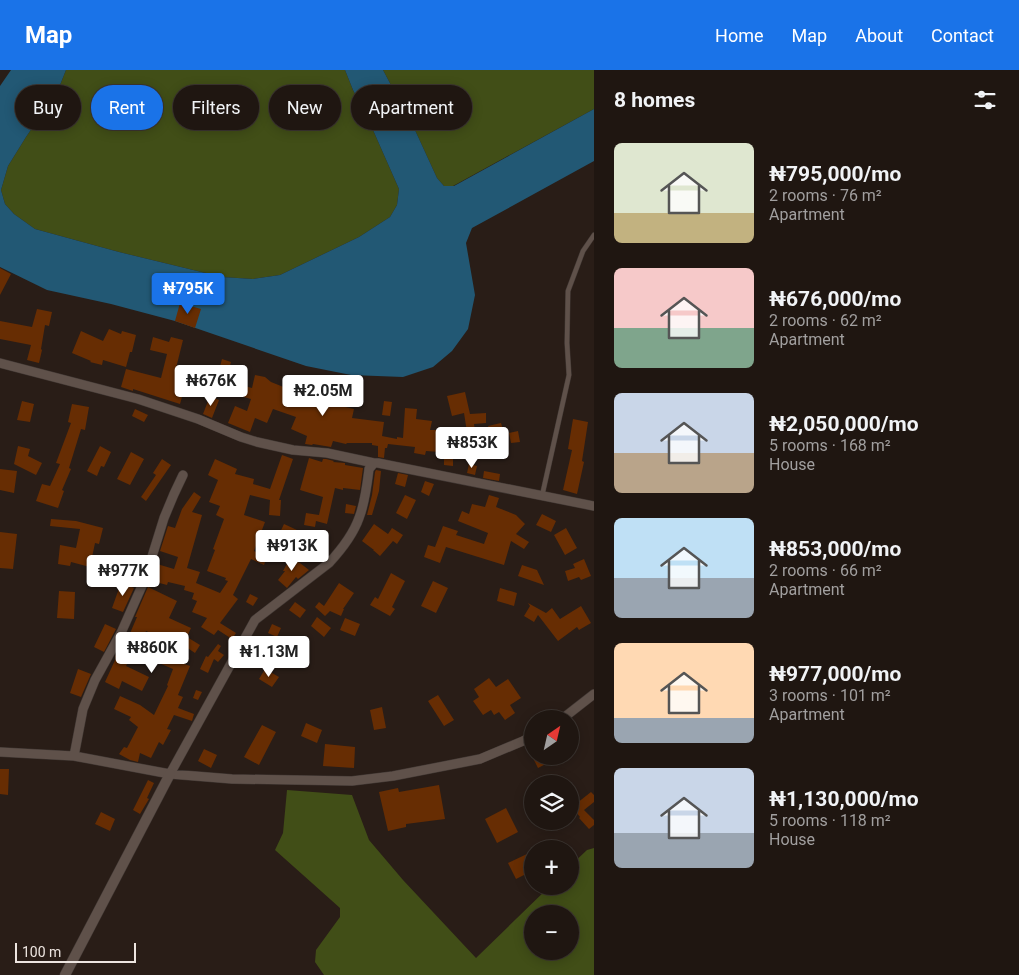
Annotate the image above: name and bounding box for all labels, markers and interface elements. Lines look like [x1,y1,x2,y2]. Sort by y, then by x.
text: Map [25,21,72,49]
text: Home [715,25,764,46]
text: Map [792,25,827,46]
text: About [855,25,903,46]
text: Contact [931,25,994,46]
chip: Buy [15,85,81,130]
chip: Rent [91,85,163,130]
chip: Filters [173,85,259,130]
chip: New [269,85,341,130]
chip: Apartment [351,85,472,130]
icon: filters [971,86,999,114]
text: 8 homes [614,88,695,112]
text: ₦795,000/mo [769,162,901,186]
icon: home [654,163,714,223]
text: 2 rooms · 76 m² [769,186,882,205]
text: Apartment [769,205,845,224]
pin: ₦795K [153,272,223,315]
text: ₦795K [163,279,213,298]
text: ₦676,000/mo [769,287,901,311]
icon: home [654,288,714,348]
text: 2 rooms · 62 m² [769,311,882,330]
text: Apartment [769,330,845,349]
pin: ₦676K [176,364,246,407]
text: ₦676K [186,371,236,390]
pin: ₦2.05M [282,374,364,417]
text: ₦2.05M [293,381,353,400]
text: ₦2,050,000/mo [769,412,919,436]
icon: home [654,413,714,473]
pin: ₦853K [437,426,507,469]
text: ₦853K [447,433,497,452]
text: 5 rooms · 168 m² [769,436,891,455]
text: House [769,455,815,474]
pin: ₦913K [257,530,327,572]
text: ₦913K [267,536,317,555]
text: ₦853,000/mo [769,537,901,561]
icon: home [654,538,714,598]
pin: ₦977K [88,554,158,597]
text: ₦977K [98,561,148,580]
text: 2 rooms · 66 m² [769,561,882,580]
text: Apartment [769,580,845,599]
pin: ₦860K [117,632,187,674]
pin: ₦1.13M [228,636,310,678]
text: ₦860K [127,638,177,657]
text: ₦1.13M [239,642,299,661]
text: ₦977,000/mo [769,662,901,686]
icon: home [654,663,714,723]
text: 3 rooms · 101 m² [769,686,891,705]
text: Apartment [769,705,845,724]
north arrow [524,710,579,765]
map controls [524,710,579,960]
button: layers [524,775,579,830]
text: ₦1,130,000/mo [769,787,919,811]
icon: home [654,788,714,848]
text: 5 rooms · 118 m² [769,811,891,830]
text: House [769,830,815,849]
button: + [524,840,579,895]
button: − [524,905,579,960]
scale bar [15,940,136,963]
text: 100 m [22,944,61,960]

